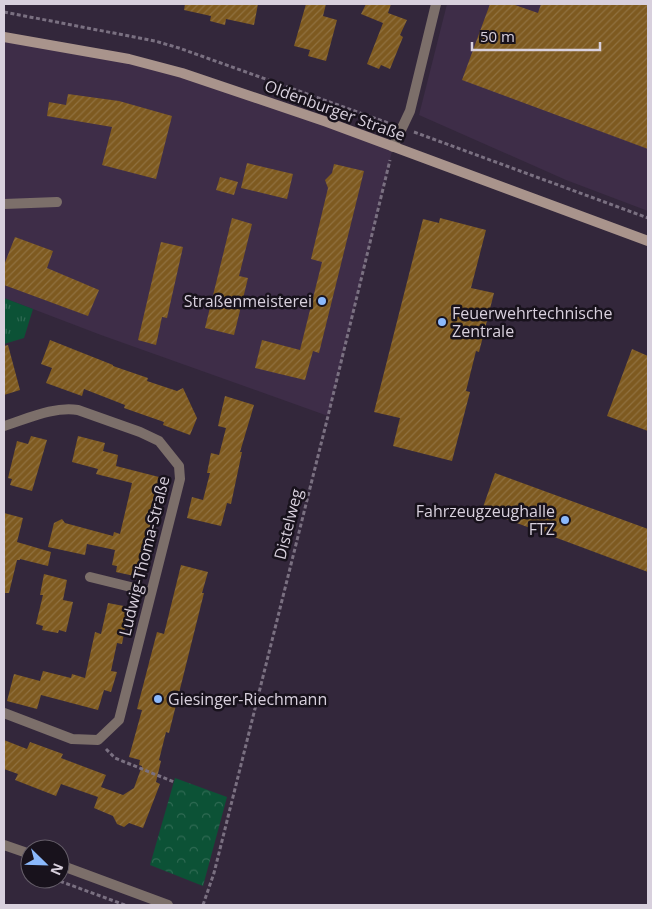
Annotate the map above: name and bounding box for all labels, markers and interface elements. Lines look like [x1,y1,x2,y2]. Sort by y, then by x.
scale bar [472,20,600,52]
text: 50 m [480,26,515,46]
street label: Oldenburger Straße [261,74,409,146]
place label: Straßenmeisterei [184,290,312,312]
marker: Straßenmeisterei [316,295,328,307]
place label: Feuerwehrtechnische Zentrale [452,302,612,342]
marker: Feuerwehrtechnische Zentrale [436,316,448,328]
street label: Ludwig-Thoma-Straße [113,474,175,638]
street label: Distelweg [269,486,307,562]
place label: Fahrzeugzeughalle FTZ [416,500,555,540]
marker: Fahrzeugzeughalle FTZ [559,514,571,526]
place label: Giesinger-Riechmann [168,688,327,710]
marker: Giesinger-Riechmann [152,693,164,705]
north arrow [20,839,70,889]
text: N [46,860,68,878]

